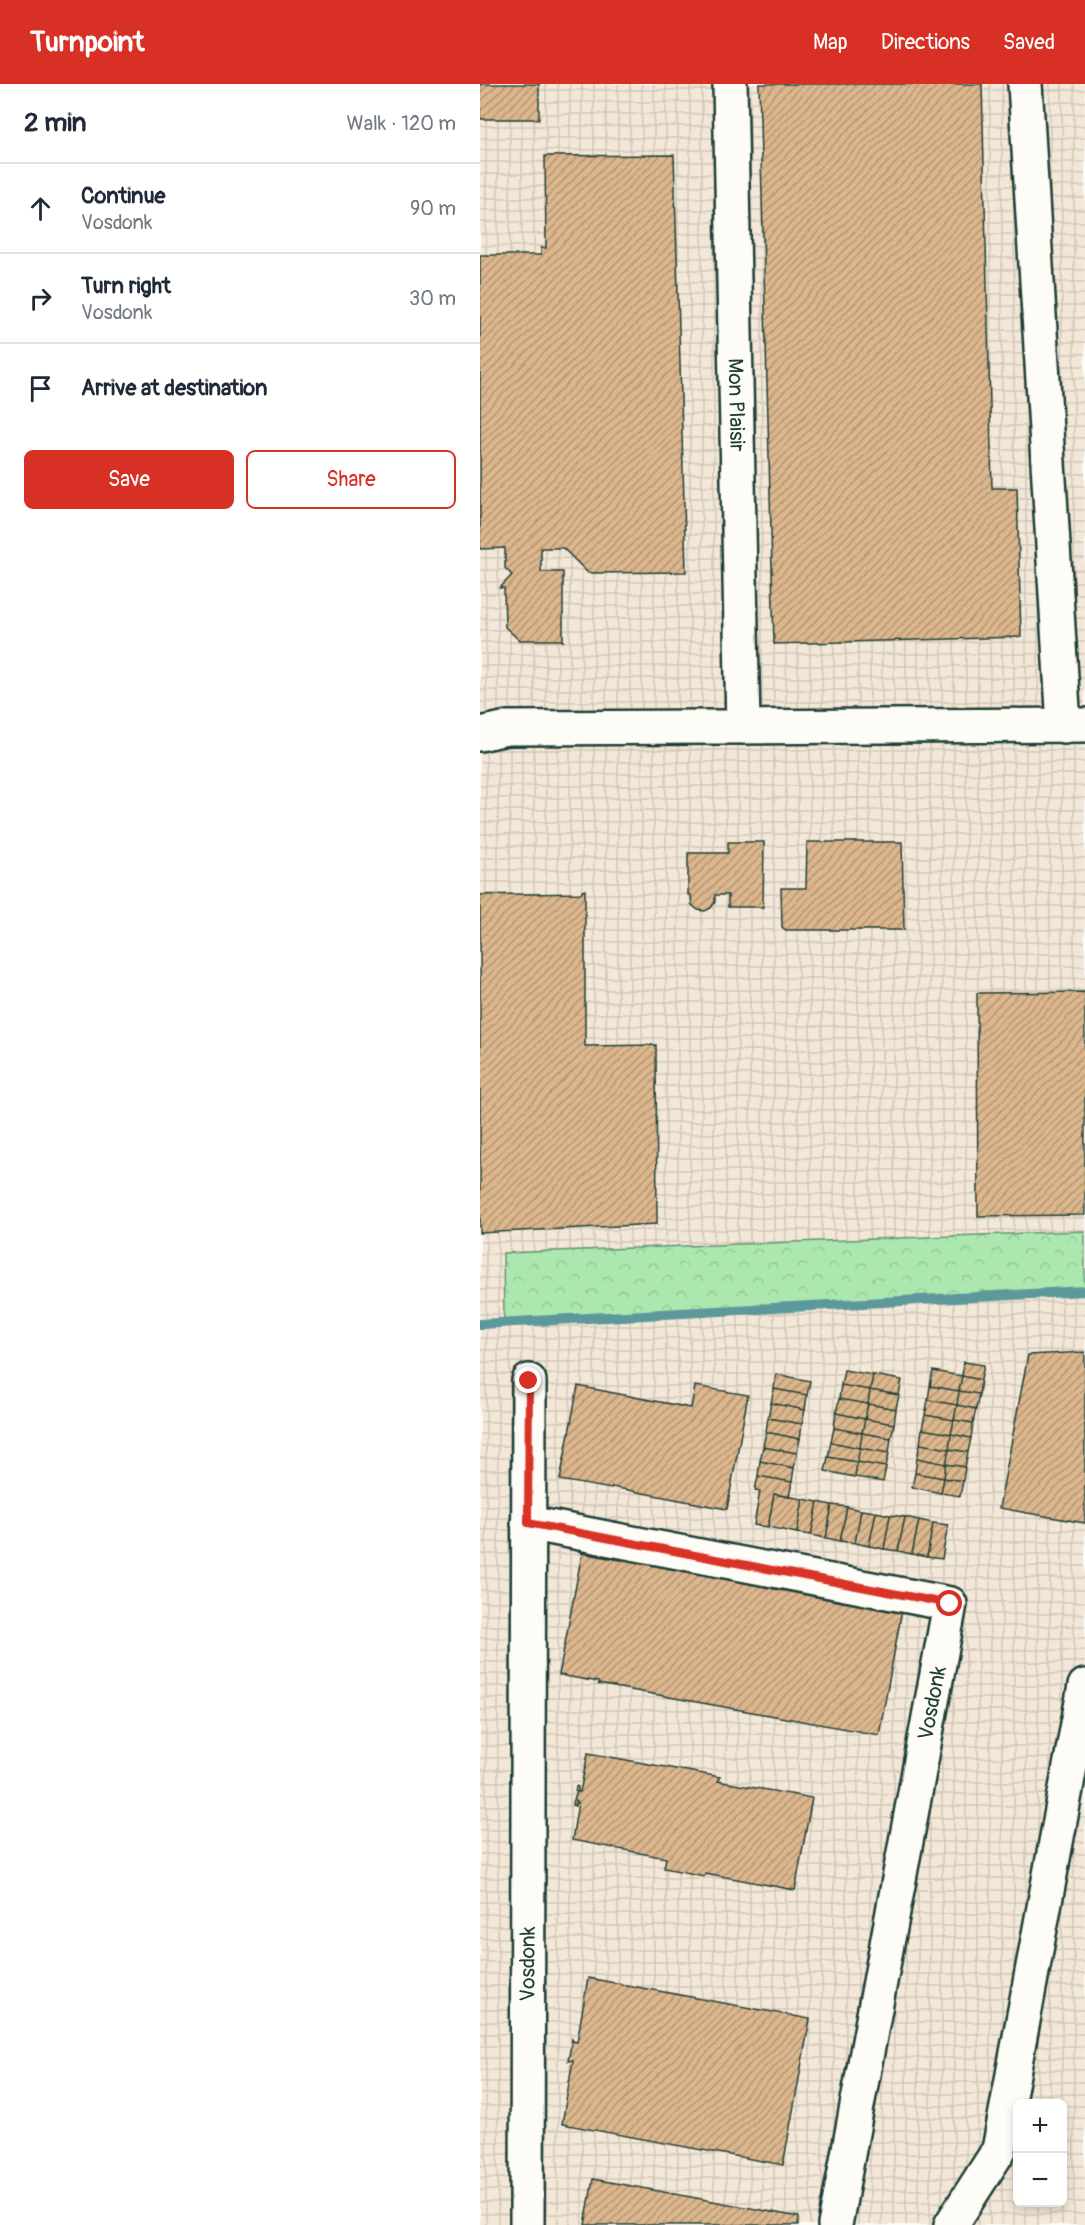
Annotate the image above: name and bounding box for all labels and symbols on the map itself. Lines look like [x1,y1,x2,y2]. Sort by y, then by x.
street label: Mon Plaisir [722,358,750,452]
route end [515,1367,541,1393]
route start [936,1590,962,1616]
street label: Vosdonk [912,1664,953,1742]
street label: Vosdonk [515,1926,542,2001]

